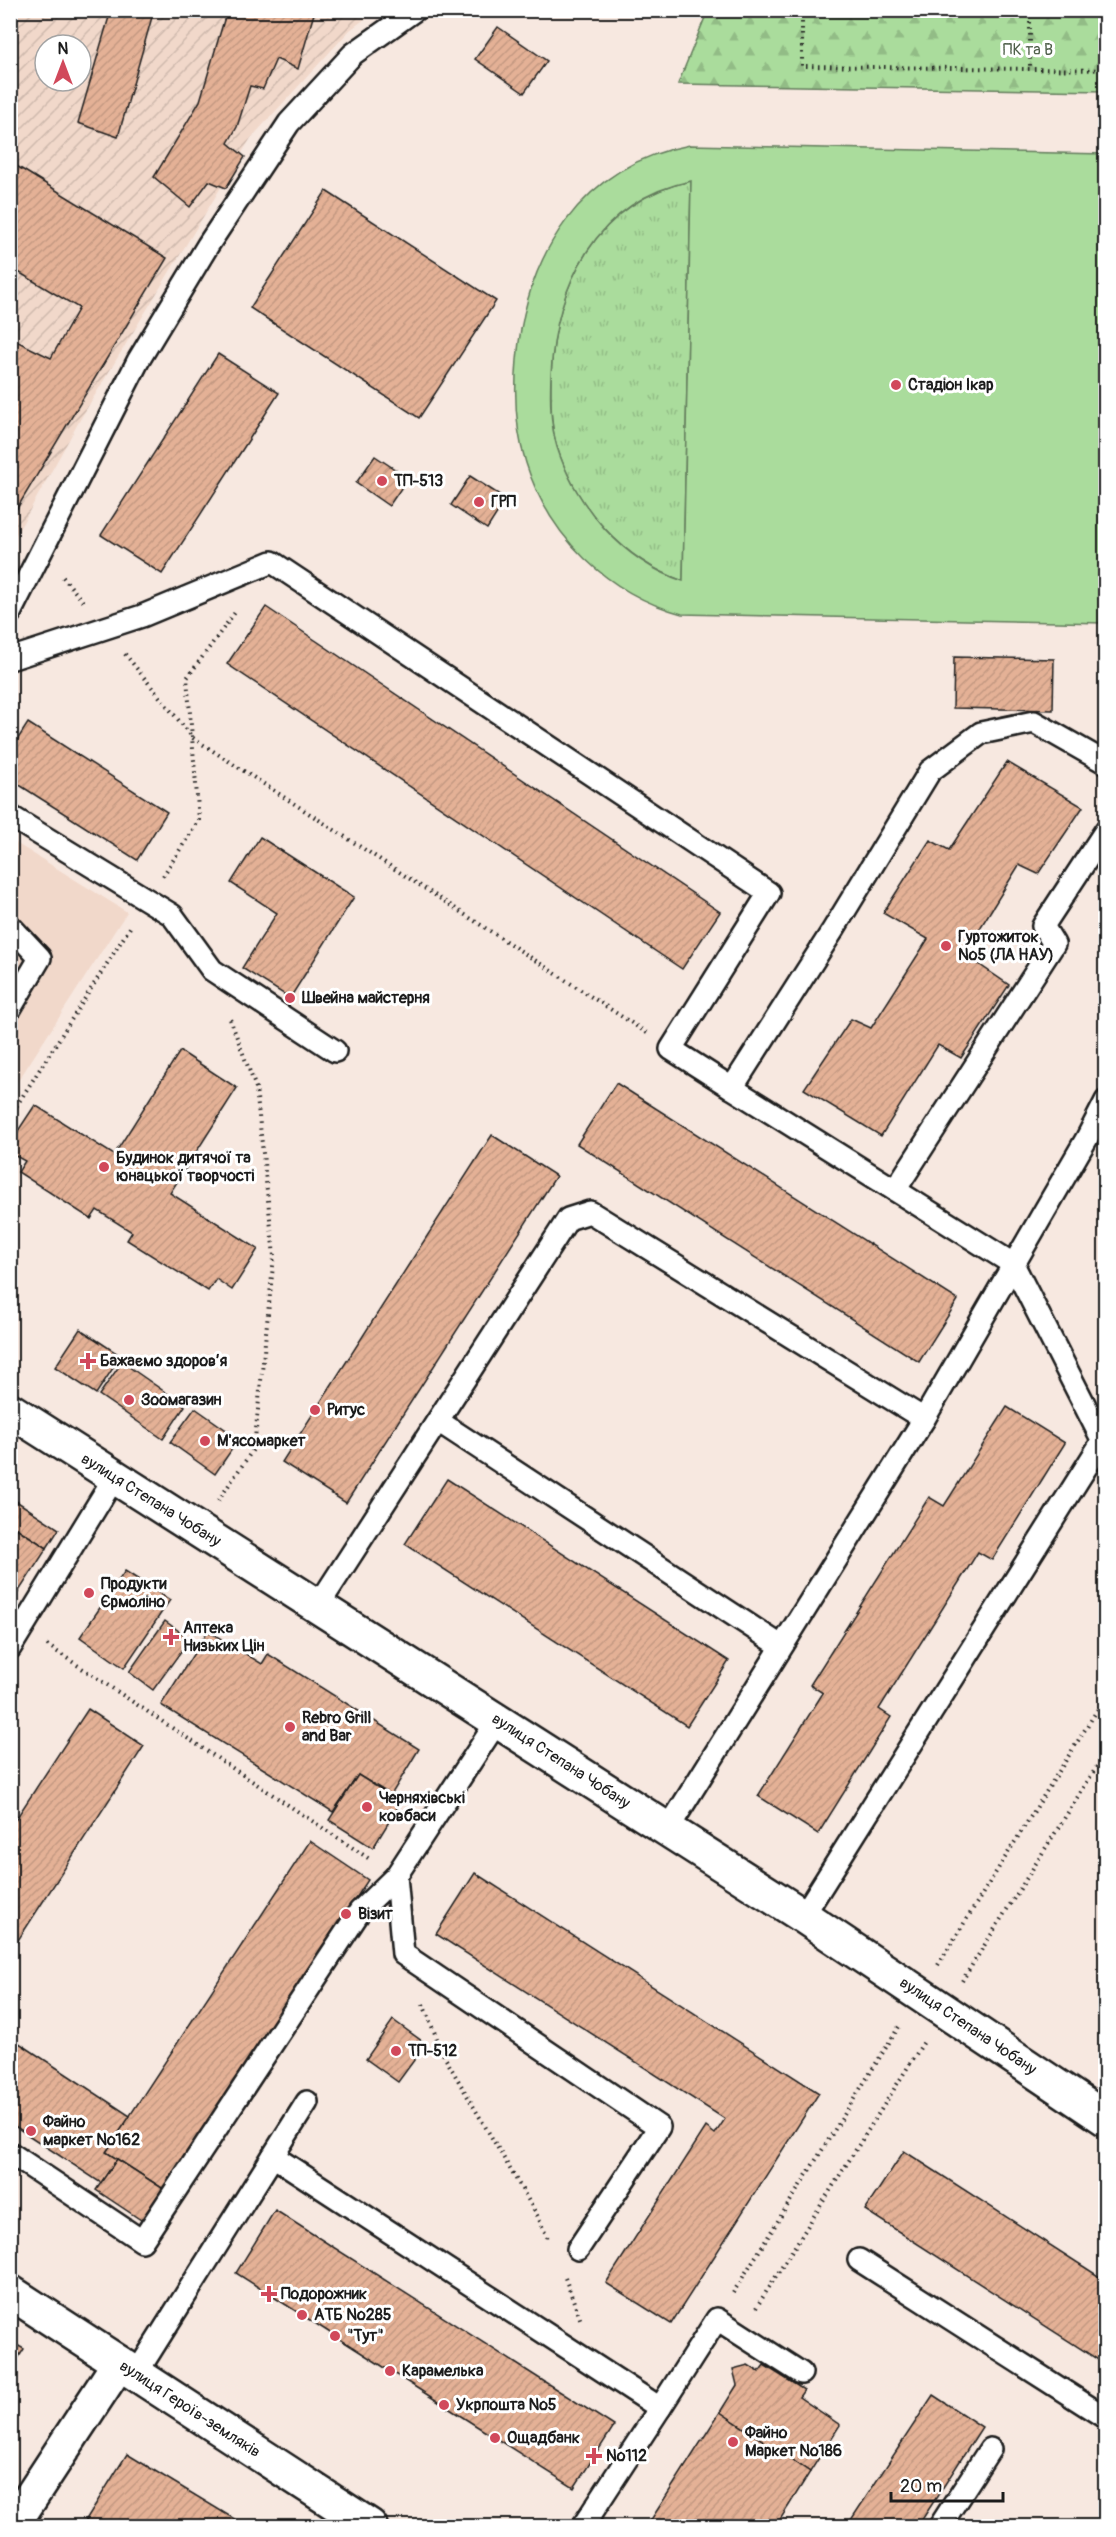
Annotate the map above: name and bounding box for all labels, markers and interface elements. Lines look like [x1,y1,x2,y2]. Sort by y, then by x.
north arrow [33,33,93,93]
text: N [58,39,69,59]
park label: ПК та В [1003,40,1053,60]
place label: Стадіон Ікар [908,375,994,395]
marker: Стадіон Ікар [889,378,903,392]
place label: ТП-513 [393,471,443,491]
marker: ТП-513 [375,474,389,488]
place label: ГРП [491,492,517,512]
marker: ГРП [472,495,486,509]
place label: Гуртожиток №5 (ЛА НАУ) [958,927,1054,965]
marker: Гуртожиток №5 (ЛА НАУ) [939,939,953,953]
place label: Швейна майстерня [301,988,430,1008]
marker: Швейна майстерня [283,991,297,1005]
place label: Будинок дитячої та юнацької творчості [116,1148,255,1186]
marker: Будинок дитячої та юнацької творчості [97,1160,111,1174]
place label: Бажаємо здоров’я [100,1351,228,1371]
marker: Бажаємо здоров’я [81,1354,95,1368]
place label: Зоомагазин [141,1390,221,1410]
marker: Зоомагазин [122,1393,136,1407]
place label: Ритус [327,1400,365,1420]
marker: Ритус [308,1403,322,1417]
place label: М'ясомаркет [217,1431,307,1451]
marker: М'ясомаркет [198,1434,212,1448]
street label: вулиця Степана Чобану [77,1449,225,1551]
place label: Продукти Єрмоліно [101,1574,167,1612]
marker: Продукти Єрмоліно [82,1586,96,1600]
place label: Аптека Низьких Цін [183,1618,264,1656]
marker: Аптека Низьких Цін [164,1630,178,1644]
place label: Rebro Grill and Bar [302,1708,371,1746]
street label: вулиця Степана Чобану [488,1709,634,1813]
marker: Rebro Grill and Bar [283,1720,297,1734]
place label: Черняхівські ковбаси [379,1788,465,1826]
marker: Черняхівські ковбаси [360,1800,374,1814]
place label: Візит [358,1904,394,1924]
marker: Візит [339,1907,353,1921]
street label: вулиця Степана Чобану [896,1973,1041,2079]
place label: ТП-512 [407,2041,457,2061]
marker: ТП-512 [389,2044,403,2058]
place label: Файно маркет №162 [42,2112,140,2150]
marker: Файно маркет №162 [24,2124,38,2138]
place label: Подорожник [281,2284,367,2304]
marker: Подорожник [262,2287,276,2301]
place label: АТБ №285 [314,2305,392,2325]
marker: АТБ №285 [295,2308,309,2322]
place label: "Тут" [347,2326,384,2346]
marker: "Тут" [328,2329,342,2343]
street label: вулиця Героїв-земляків [116,2356,264,2462]
place label: Карамелька [402,2361,484,2381]
marker: Карамелька [383,2364,397,2378]
place label: Укрпошта №5 [456,2395,557,2415]
marker: Укрпошта №5 [437,2398,451,2412]
place label: Файно Маркет №186 [744,2423,842,2461]
place label: Ощадбанк [507,2428,580,2448]
marker: Ощадбанк [488,2431,502,2445]
marker: Файно Маркет №186 [726,2435,740,2449]
place label: №112 [606,2446,647,2466]
marker: №112 [587,2449,601,2463]
scale bar [891,2465,1004,2503]
text: 20 m [900,2475,942,2498]

